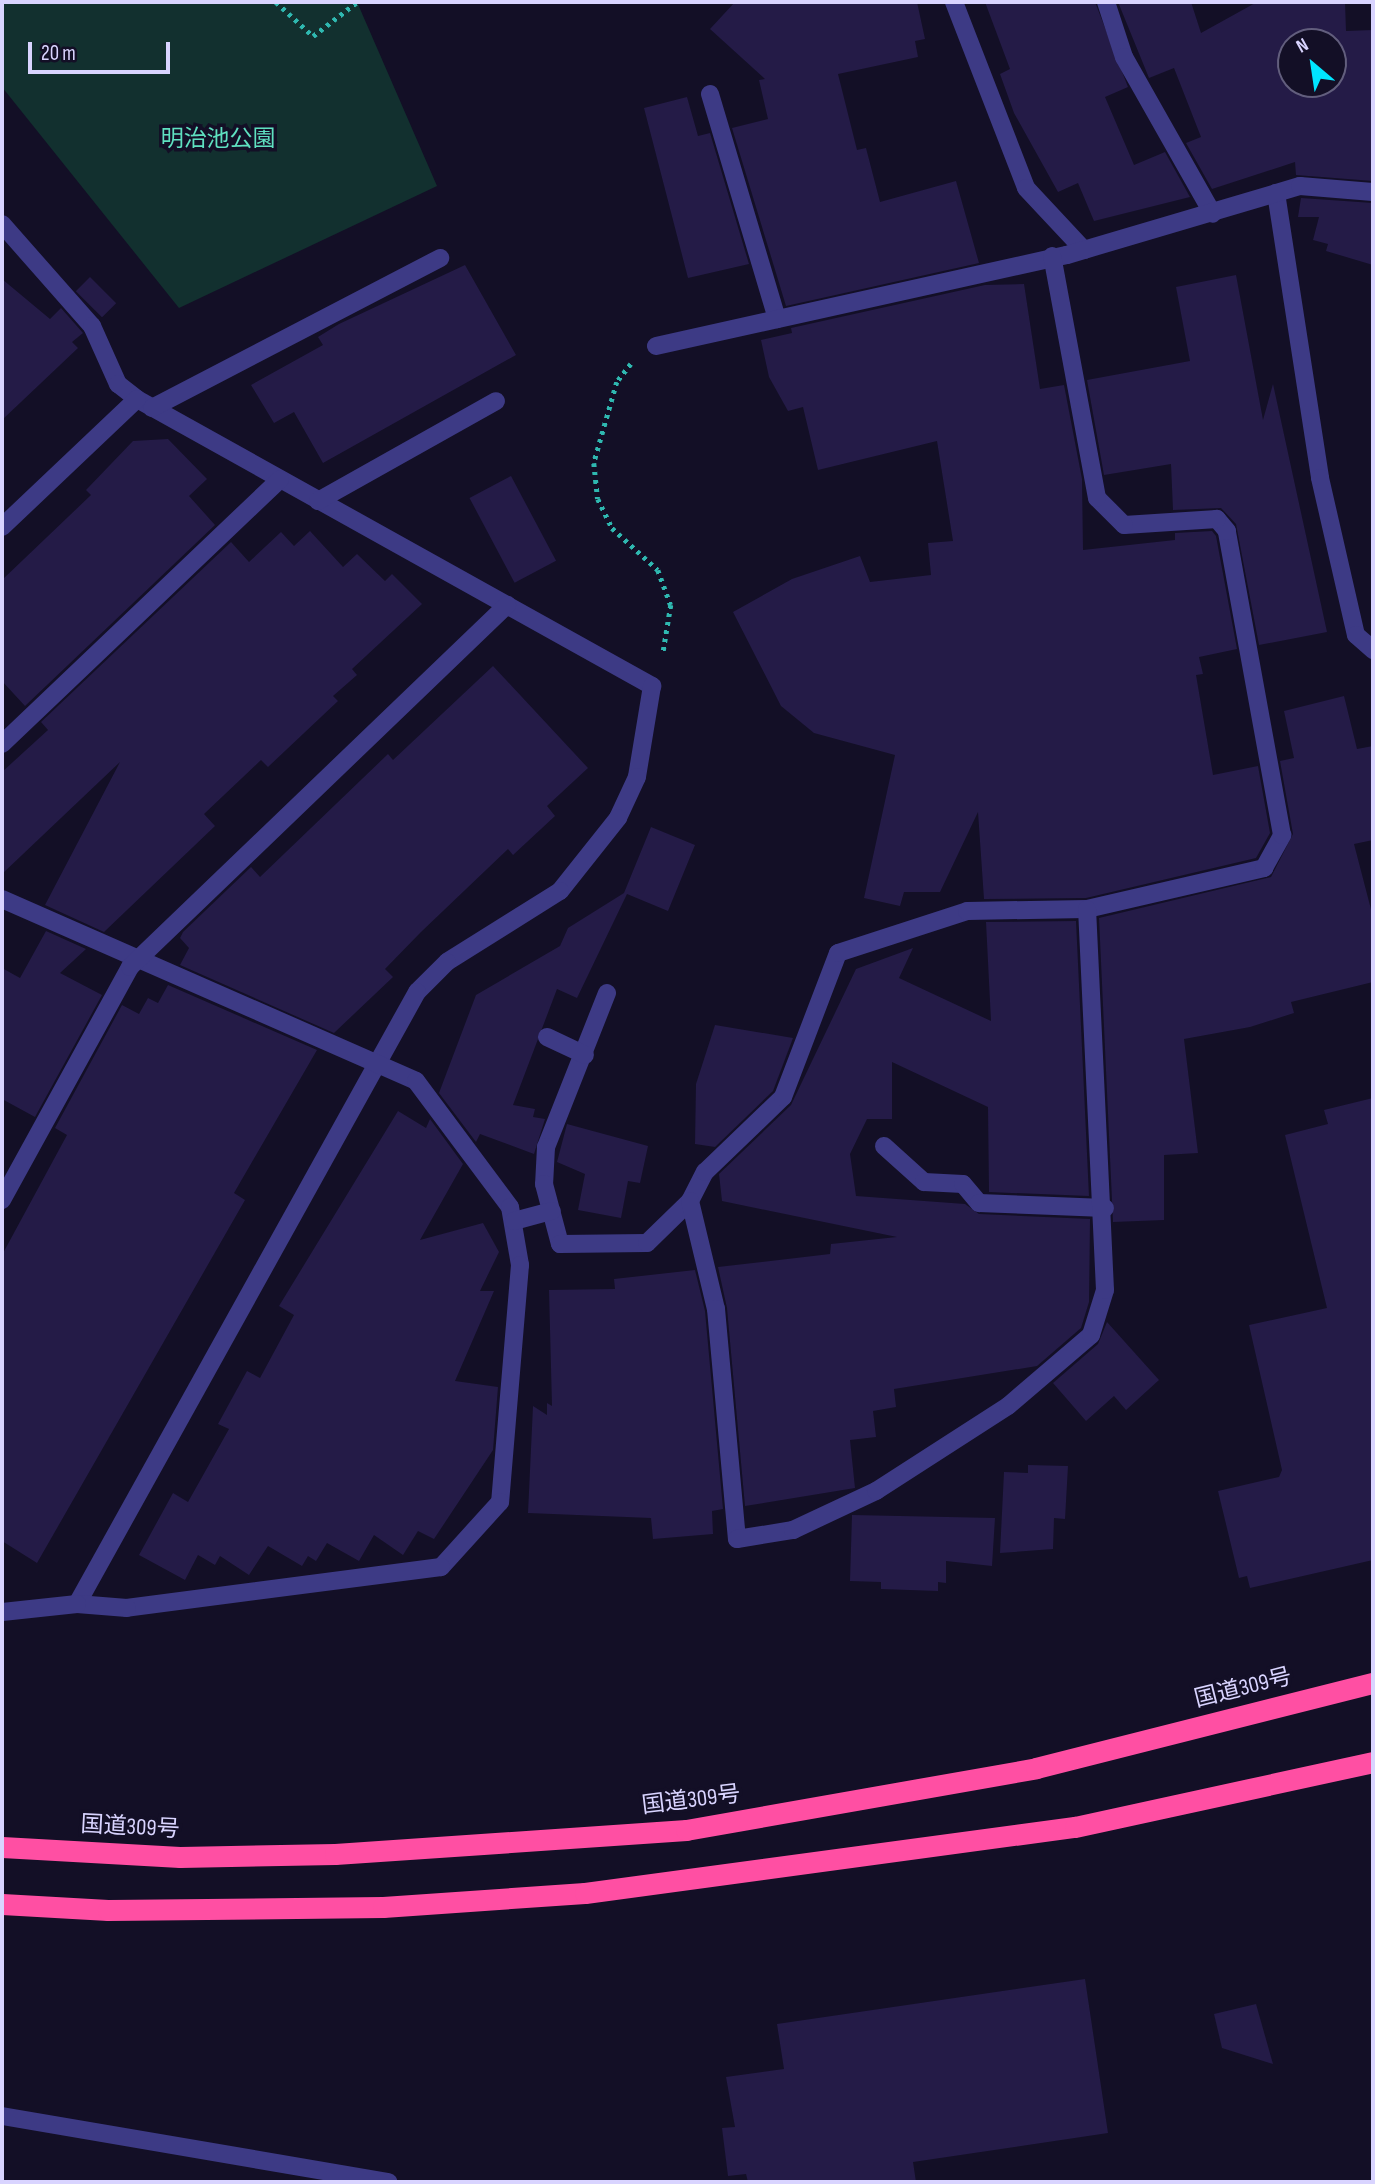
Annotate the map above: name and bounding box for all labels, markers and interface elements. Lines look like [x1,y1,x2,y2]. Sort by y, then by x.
scale bar [32,28,173,72]
north arrow [1277,28,1347,98]
text: N [1293,33,1313,58]
text: 20 m [41,41,76,66]
park label: 明治池公園 [161,125,275,153]
street label: 国道309号 [1192,1663,1294,1713]
street label: 国道309号 [640,1780,742,1820]
street label: 国道309号 [80,1811,180,1843]

